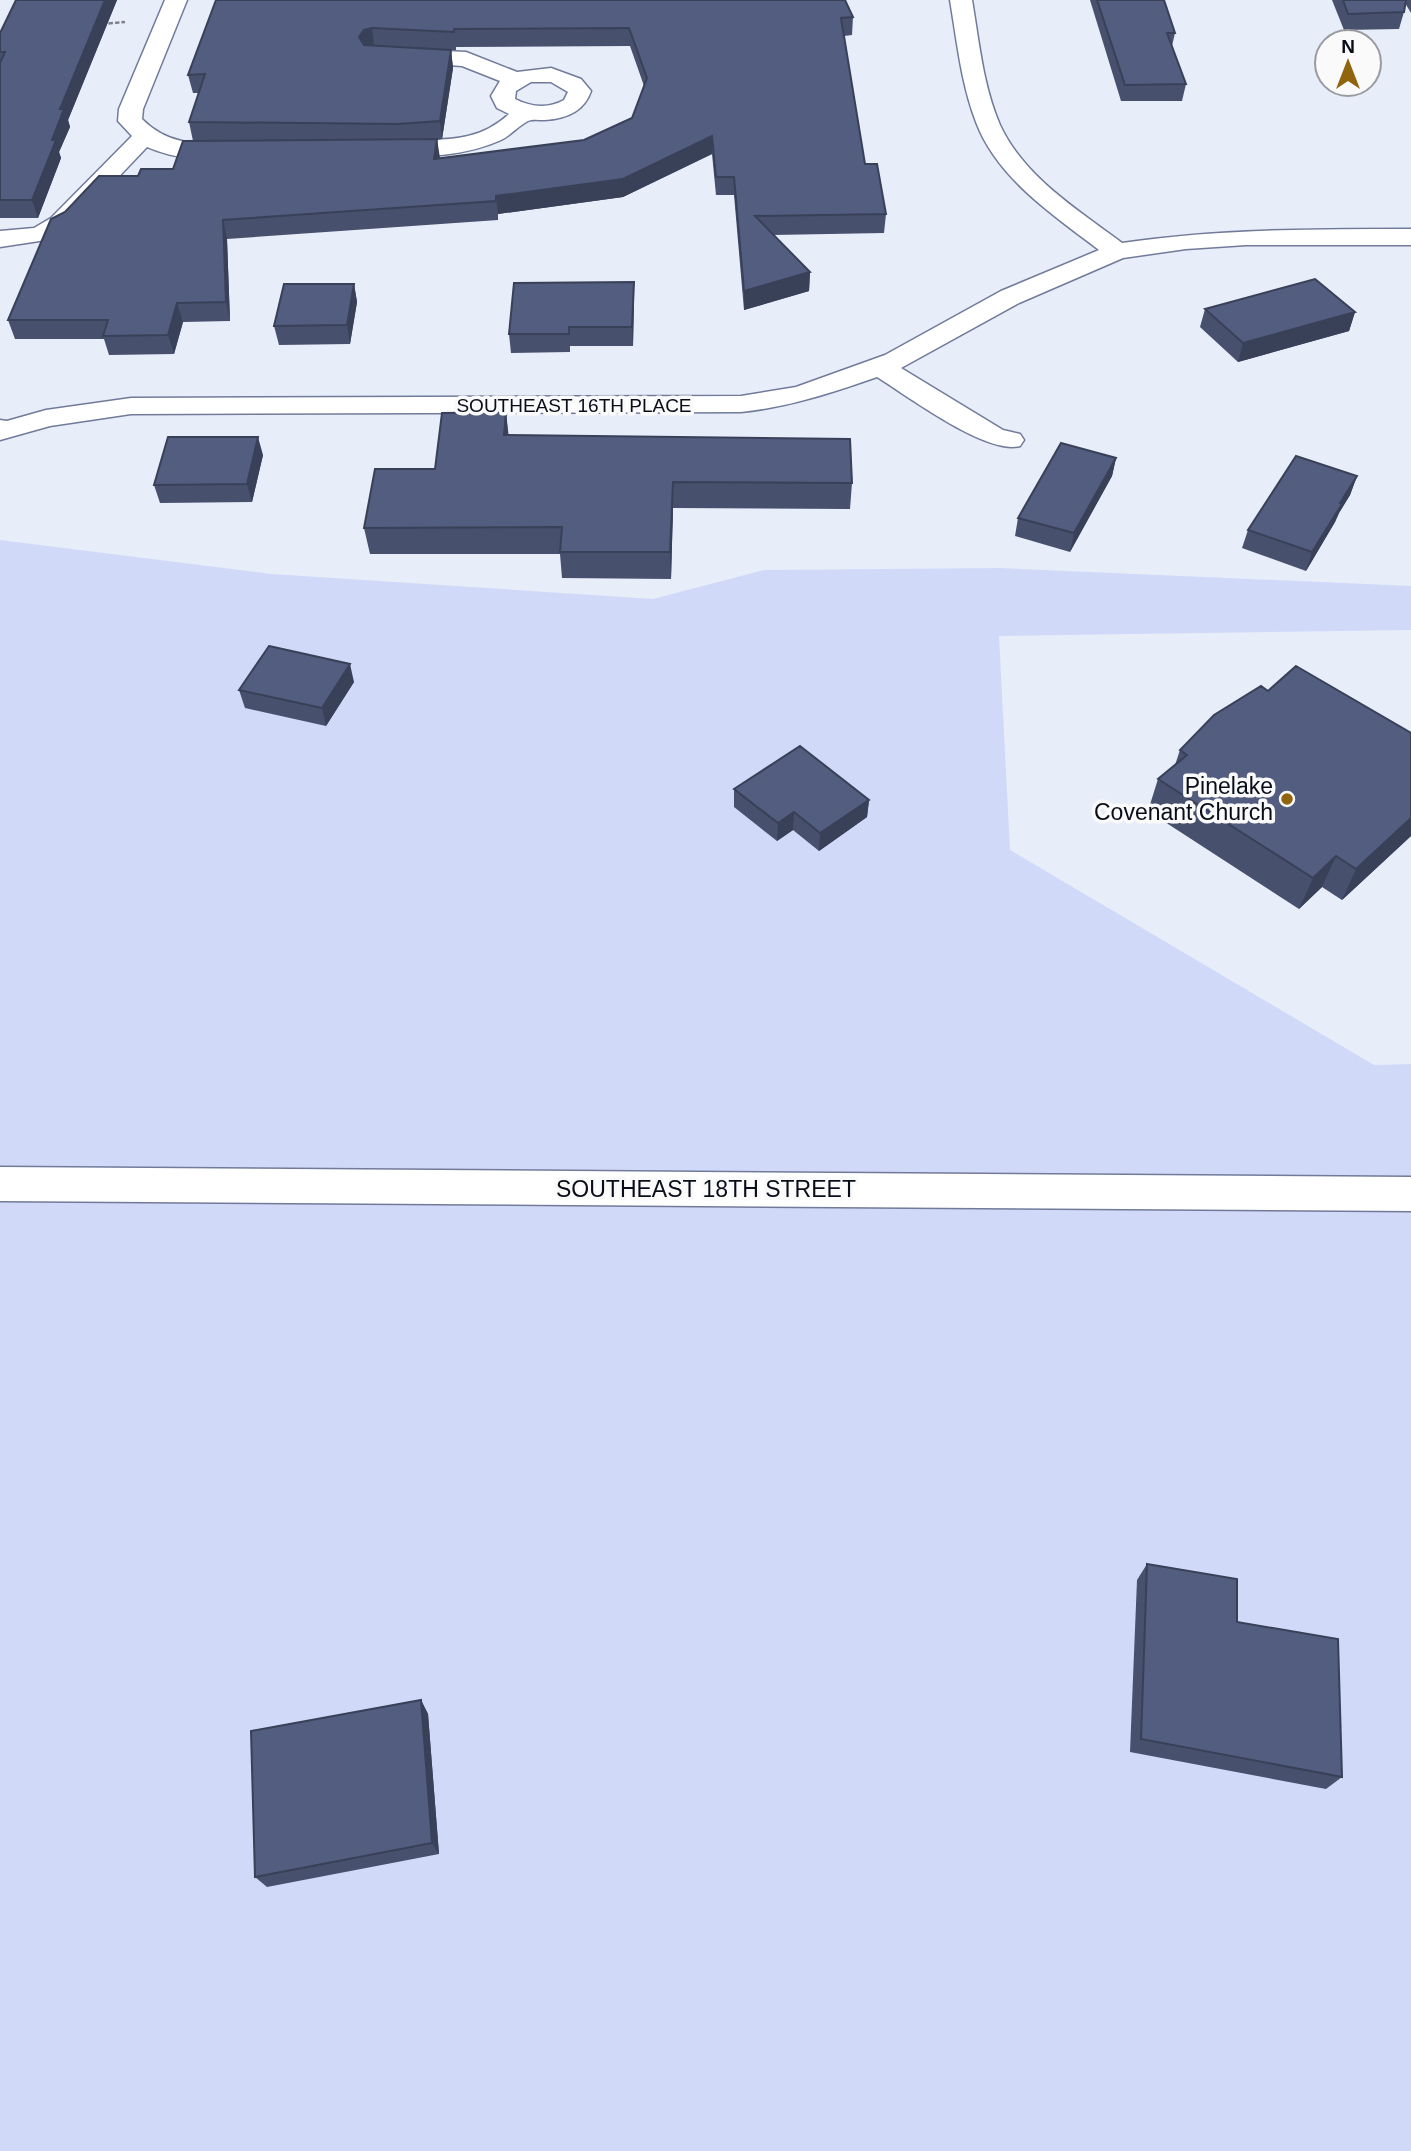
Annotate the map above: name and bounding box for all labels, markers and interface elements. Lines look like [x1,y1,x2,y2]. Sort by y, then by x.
north arrow [1313,28,1383,98]
text: N [1341,36,1355,57]
street label: SOUTHEAST 16TH PLACE [456,395,692,416]
place label: Pinelake Covenant Church [1094,773,1273,825]
marker: Pinelake Covenant Church [1279,791,1295,807]
street label: SOUTHEAST 18TH STREET [556,1176,856,1202]

